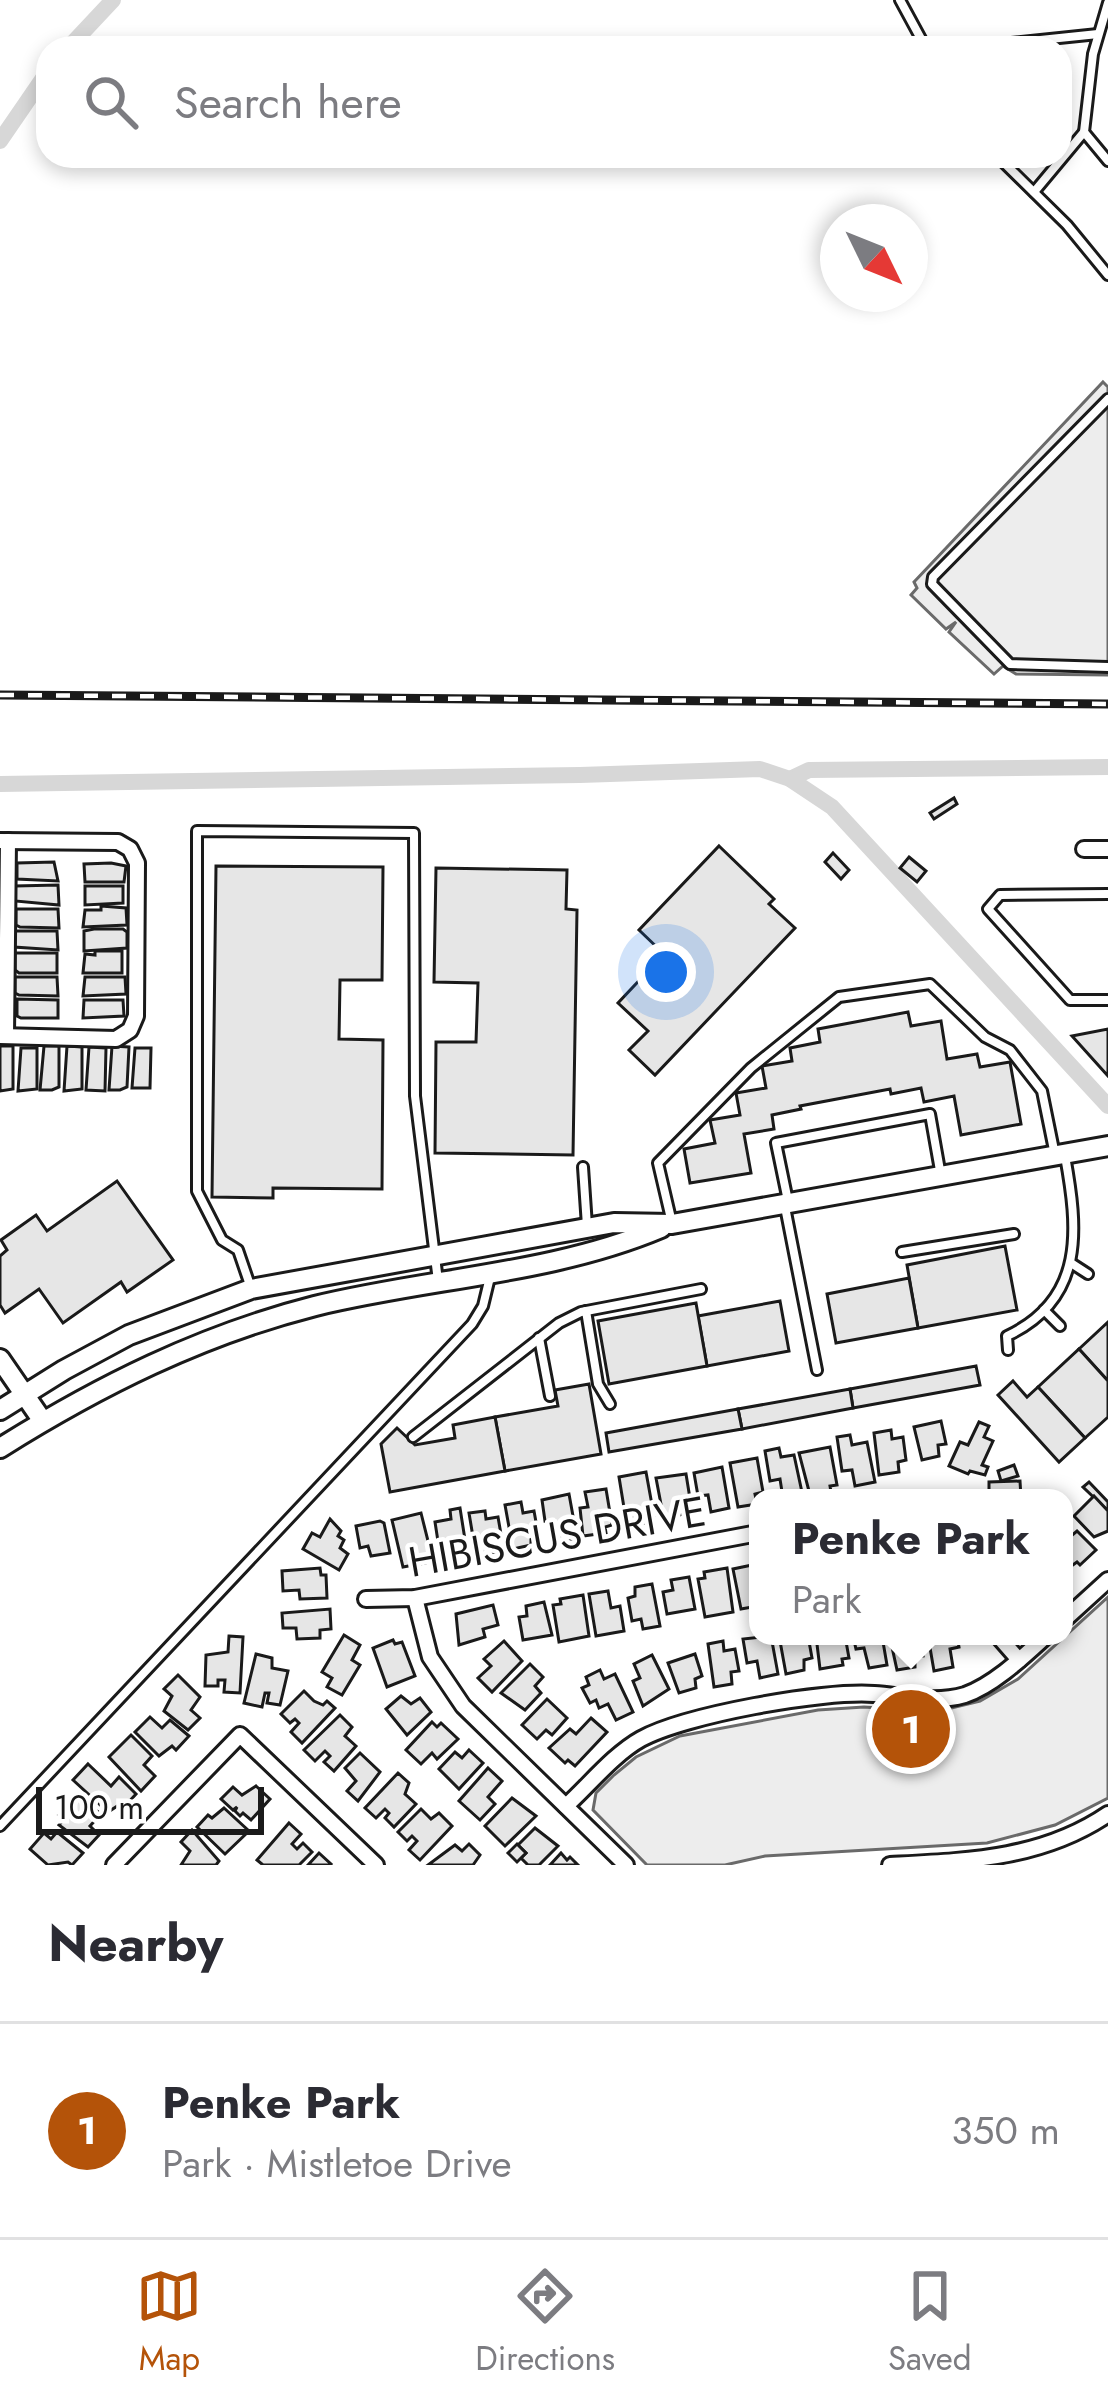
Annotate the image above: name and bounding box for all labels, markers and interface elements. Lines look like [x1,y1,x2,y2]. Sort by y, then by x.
search box [36,36,1072,168]
icon: search [78,69,144,135]
text: Search here [174,70,402,135]
north arrow [820,204,928,312]
your location [636,942,696,1002]
street label: HIBISCUS DRIVE [404,1480,711,1593]
popup [749,1489,1073,1645]
text: Penke Park [792,1506,1030,1571]
text: Park [792,1571,861,1628]
pin: 1 [872,1684,950,1774]
scale bar [36,1781,264,1834]
text: 100 m [54,1784,144,1831]
text: Nearby [48,1906,223,1980]
text: Penke Park [162,2070,400,2135]
text: 1 [77,2102,97,2159]
text: 350 m [951,2102,1060,2159]
text: Park · Mistletoe Drive [162,2135,512,2192]
tab: Map [136,2263,202,2382]
tab: Directions [475,2263,615,2382]
tab: Saved [888,2263,972,2382]

